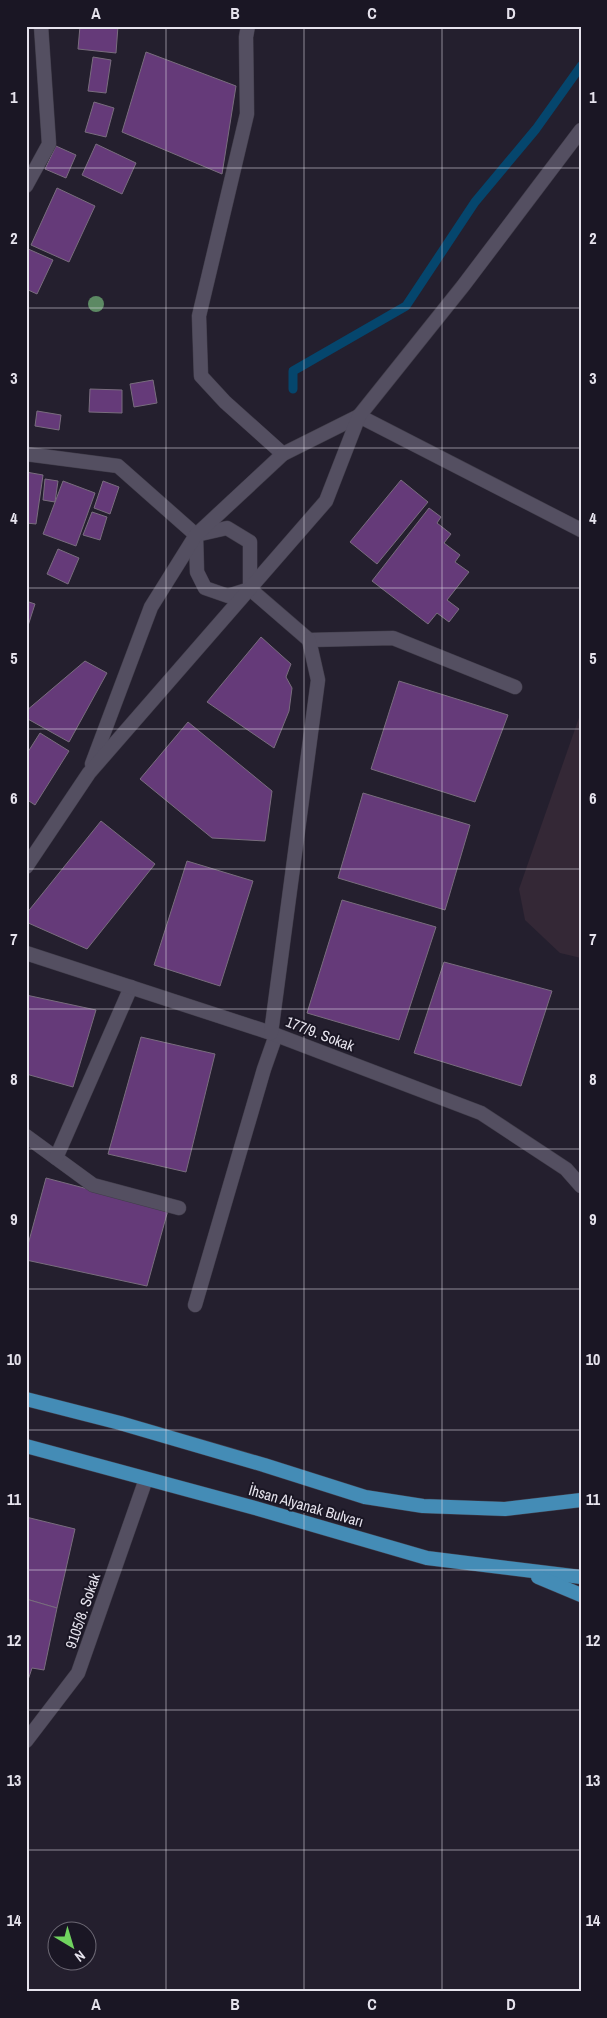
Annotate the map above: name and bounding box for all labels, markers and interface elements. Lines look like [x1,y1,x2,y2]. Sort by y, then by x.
text: A [91,2,101,24]
text: B [230,2,240,24]
text: C [367,2,377,24]
text: D [506,2,516,24]
text: 1 [10,86,18,108]
text: 1 [589,86,597,108]
text: 2 [10,227,18,249]
text: 2 [589,227,597,249]
text: 3 [10,367,18,389]
text: 3 [589,367,597,389]
text: 4 [10,507,18,529]
text: 4 [589,507,597,529]
text: 5 [10,647,18,669]
text: 5 [589,647,597,669]
text: 6 [10,787,18,809]
text: 6 [589,787,597,809]
text: 7 [10,928,18,950]
text: 7 [589,928,597,950]
street label: 177/9. Sokak [283,1011,358,1057]
text: 8 [10,1068,18,1090]
text: 8 [589,1068,597,1090]
text: 9 [10,1208,18,1230]
text: 9 [589,1208,597,1230]
text: 10 [7,1348,21,1370]
text: 10 [586,1348,600,1370]
street label: İhsan Alyanak Bulvarı [246,1479,366,1532]
text: 11 [7,1488,22,1510]
text: 11 [586,1488,601,1510]
street label: 9105/8. Sokak [60,1569,106,1651]
text: 12 [7,1629,21,1651]
text: 12 [586,1629,600,1651]
text: 13 [7,1769,21,1791]
text: 13 [586,1769,600,1791]
text: 14 [7,1909,22,1931]
text: 14 [586,1909,601,1931]
north arrow [48,1920,98,1970]
text: N [71,1947,89,1966]
text: A [91,1993,101,2015]
text: B [230,1993,240,2015]
text: C [367,1993,377,2015]
text: D [506,1993,516,2015]

